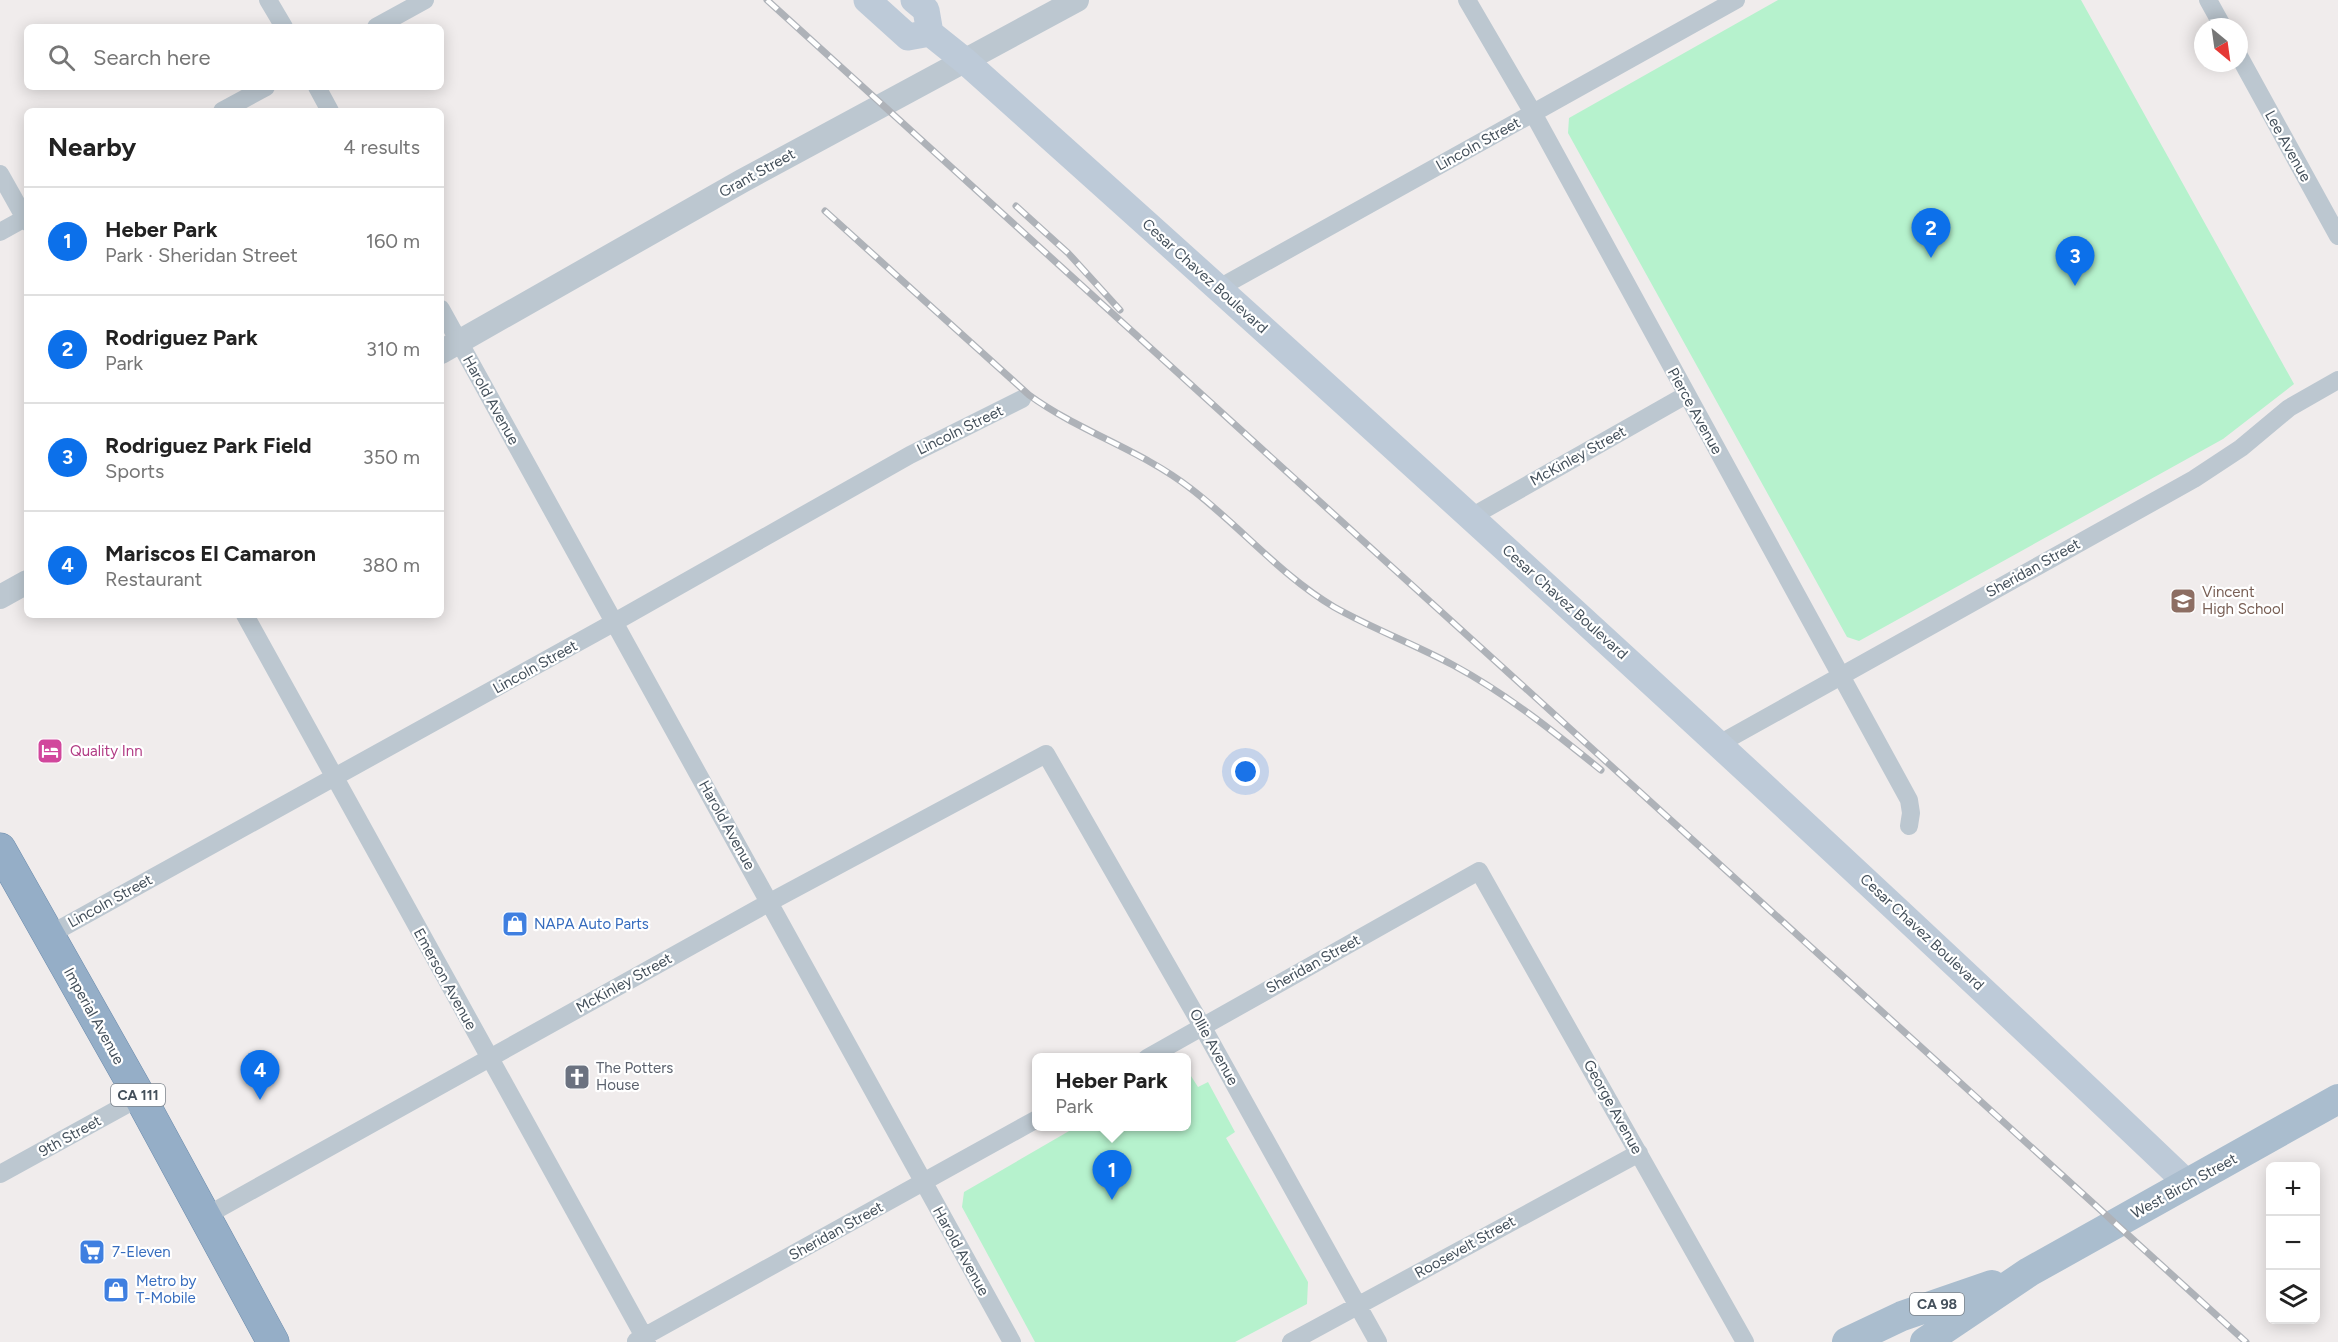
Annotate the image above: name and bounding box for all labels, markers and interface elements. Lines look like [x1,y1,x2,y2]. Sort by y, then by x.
north arrow [2194,18,2248,72]
search box [24,24,444,90]
icon: search [45,41,78,74]
text: Search here [93,44,211,71]
street label: Lee Avenue [2261,107,2315,185]
street label: Lincoln Street [1433,113,1524,175]
text: Nearby [48,131,136,163]
text: 4 results [343,135,420,159]
street label: Grant Street [716,145,798,201]
pin: 2 [1912,208,1950,258]
street label: Cesar Chavez Boulevard [1139,215,1271,337]
text: Heber Park [105,216,218,243]
text: 1 [63,229,72,253]
text: 160 m [366,229,420,253]
pin: 3 [2056,236,2094,286]
text: Park · Sheridan Street [105,243,298,267]
text: Rodriguez Park [105,324,258,351]
text: 2 [62,337,73,361]
text: 310 m [366,337,420,361]
text: Park [105,351,143,375]
street label: Harold Avenue [459,352,523,448]
street label: Pierce Avenue [1664,365,1726,457]
street label: Lincoln Street [914,401,1006,459]
street label: McKinley Street [1527,422,1629,490]
text: Rodriguez Park Field [105,432,312,459]
text: 3 [62,445,73,469]
text: 350 m [363,445,420,469]
text: Sports [105,459,164,483]
street label: Sheridan Street [1983,535,2083,601]
text: Mariscos El Camaron [105,540,316,567]
street label: Cesar Chavez Boulevard [1499,541,1631,663]
text: 4 [61,553,74,577]
text: 380 m [362,553,420,577]
text: Restaurant [105,567,202,591]
place label: Vincent High School [2202,583,2284,618]
school or university icon: Vincent High School [2168,586,2198,616]
street label: Lincoln Street [490,636,581,698]
hotel icon: Quality Inn [35,736,65,766]
place label: Quality Inn [70,742,143,760]
your location [1231,757,1260,786]
street label: Harold Avenue [695,777,759,873]
street label: Lincoln Street [65,870,156,932]
street label: Cesar Chavez Boulevard [1856,870,1988,994]
shop icon: NAPA Auto Parts [500,909,530,939]
place label: NAPA Auto Parts [534,915,649,933]
street label: Emerson Avenue [410,925,480,1033]
street label: Sheridan Street [1263,931,1363,997]
street label: McKinley Street [573,949,675,1017]
street label: Imperial Avenue [60,964,128,1068]
street label: Ollie Avenue [1186,1006,1242,1088]
pin: 4 [240,1050,280,1100]
popup [1032,1053,1191,1131]
street label: George Avenue [1580,1057,1646,1157]
place label: The Potters House [596,1059,673,1094]
church icon: The Potters House [562,1062,592,1092]
text: Heber Park [1055,1067,1168,1094]
road number: CA 111 [111,1084,165,1106]
text: Park [1055,1094,1093,1118]
street label: 9th Street [36,1111,104,1160]
street label: West Birch Street [2128,1149,2240,1223]
pin: 1 [1092,1150,1132,1200]
map controls [2266,1162,2320,1324]
button: + [2266,1162,2320,1216]
street label: Sheridan Street [786,1198,886,1264]
street label: Harold Avenue [929,1203,993,1299]
street label: Roosevelt Street [1412,1212,1519,1282]
button: − [2266,1216,2320,1270]
supermarket icon: 7-Eleven [77,1237,107,1267]
place label: 7-Eleven [112,1243,171,1261]
button: layers [2266,1270,2320,1324]
place label: Metro by T-Mobile [136,1272,197,1307]
shop icon: Metro by T-Mobile [101,1275,131,1305]
road number: CA 98 [1910,1293,1964,1315]

